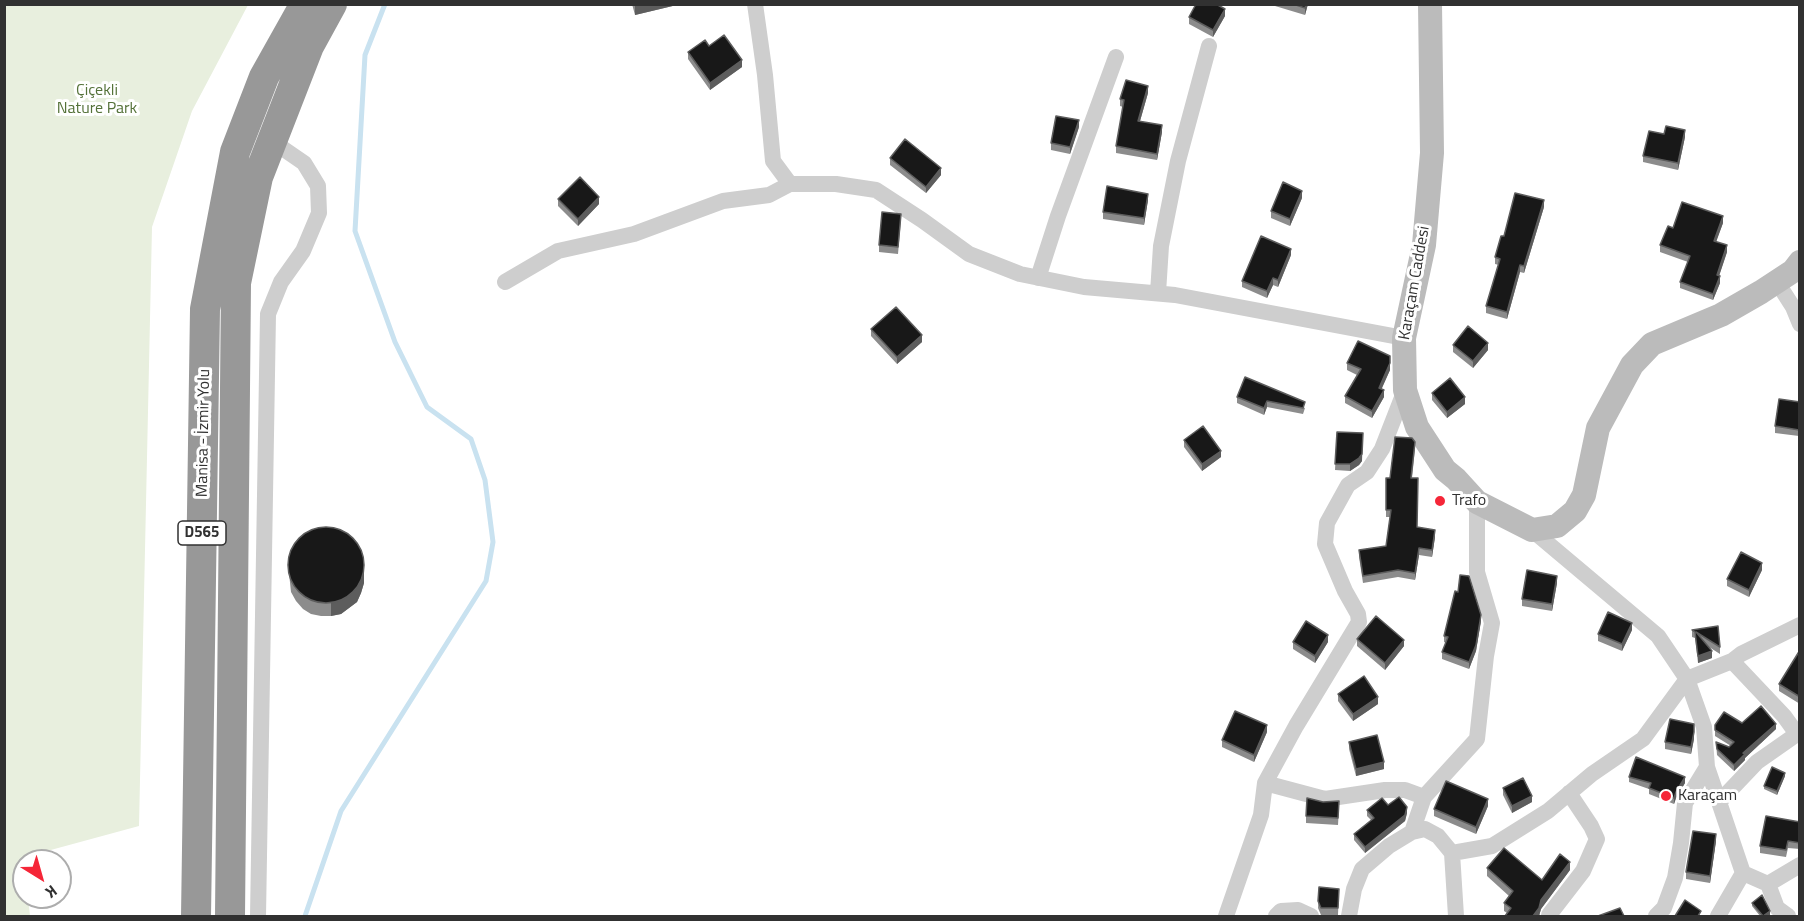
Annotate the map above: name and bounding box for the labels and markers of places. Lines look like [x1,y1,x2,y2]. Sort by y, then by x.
place label: Trafo [1452,491,1486,511]
marker: Trafo [1433,494,1447,508]
place label: Karaçam [1678,786,1737,806]
marker: Karaçam [1659,789,1673,803]

